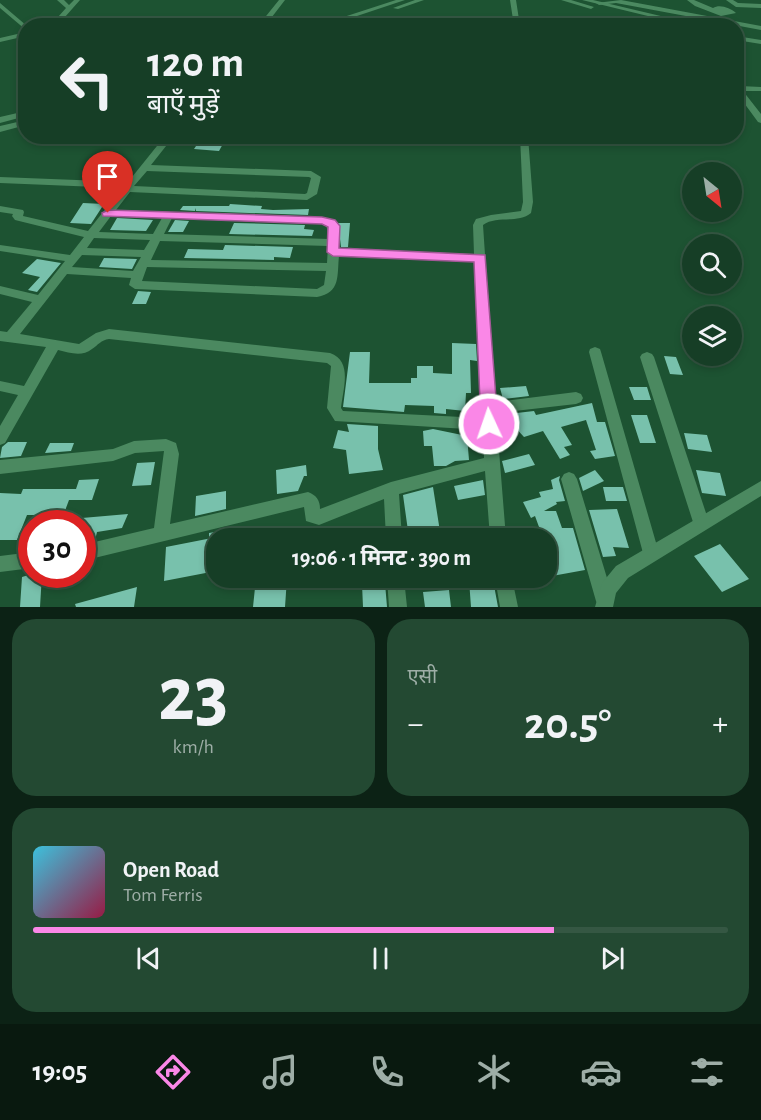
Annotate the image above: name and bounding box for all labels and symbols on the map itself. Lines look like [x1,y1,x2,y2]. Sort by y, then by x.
pin [82,151,133,213]
north arrow [682,162,742,222]
position arrow [457,392,521,456]
speed limit sign: 30 [18,510,96,588]

